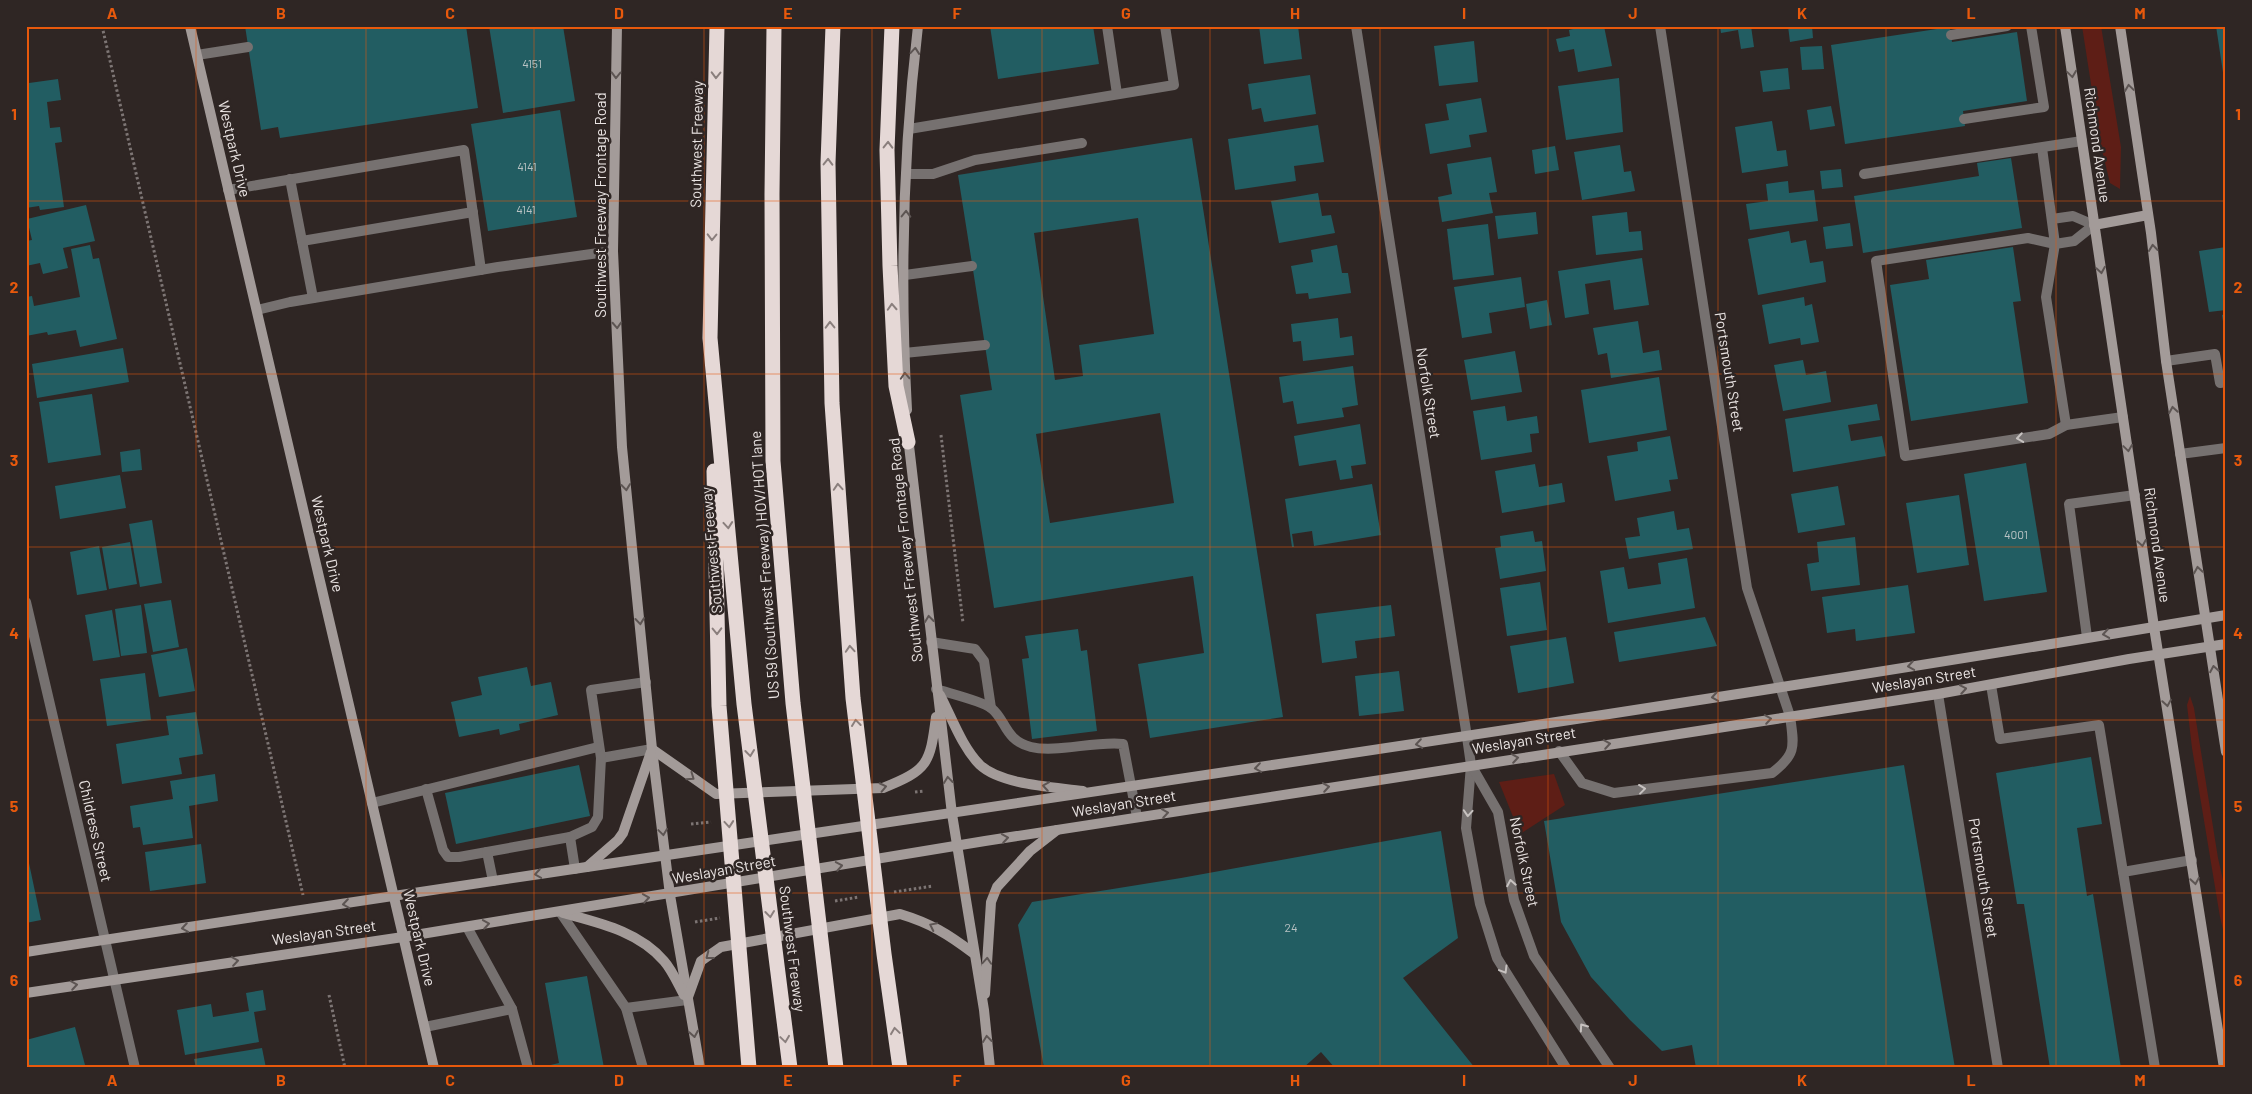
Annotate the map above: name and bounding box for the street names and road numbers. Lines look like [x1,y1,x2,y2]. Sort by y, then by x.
street label: Southwest Freeway [686,80,706,208]
street label: Richmond Avenue [2081,86,2115,204]
street label: Southwest Freeway Frontage Road [591,92,609,318]
street label: Westpark Drive [215,99,255,199]
street label: Portsmouth Street [1712,311,1748,433]
street label: Norfolk Street [1413,346,1445,440]
street label: US 59 (Southwest Freeway) HOV/HOT lane [746,430,782,700]
street label: Southwest Freeway Frontage Road [884,437,926,663]
street label: Southwest Freeway [696,486,726,614]
street label: Richmond Avenue [2141,486,2175,604]
street label: Westpark Drive [308,494,348,594]
street label: Weslayan Street [1871,662,1977,696]
street label: Weslayan Street [1471,723,1577,757]
street label: Childress Street [76,778,116,883]
street label: Weslayan Street [1071,786,1177,820]
street label: Norfolk Street [1507,815,1543,909]
street label: Portsmouth Street [1966,817,2002,939]
street label: Weslayan Street [671,851,777,887]
street label: Southwest Freeway [776,885,810,1013]
street label: Westpark Drive [400,888,440,988]
street label: Weslayan Street [271,916,377,948]

